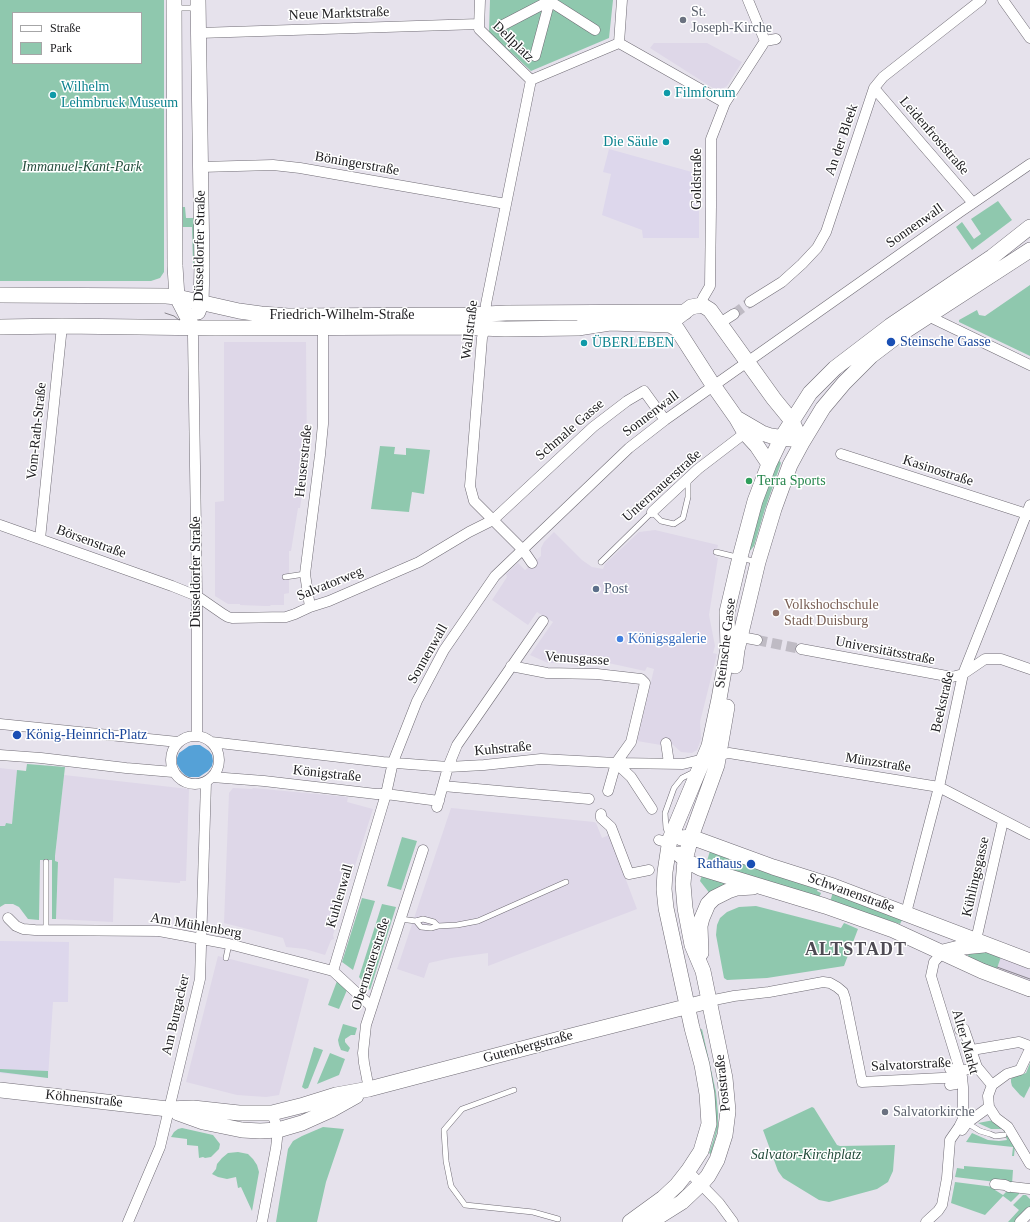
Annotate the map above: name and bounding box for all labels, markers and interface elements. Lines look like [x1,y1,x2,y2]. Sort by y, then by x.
street label: Neue Marktstraße [288,4,390,24]
place label: St. Joseph-Kirche [691,4,772,36]
legend [12,12,142,64]
marker: St. Joseph-Kirche [678,15,688,25]
street label: Dellplatz [489,18,537,66]
text: Straße [50,21,81,35]
text: Park [50,41,72,55]
place label: Wilhelm Lehmbruck Museum [61,79,178,112]
place label: Filmforum [675,85,736,101]
marker: Filmforum [662,88,672,98]
marker: Wilhelm Lehmbruck Museum [48,90,58,100]
street label: Leidenfroststraße [896,94,972,178]
street label: An der Bleek [822,102,862,178]
place label: Die Säule [603,134,658,150]
marker: Die Säule [661,137,671,147]
street label: Böningerstraße [313,148,401,180]
street label: Goldstraße [689,148,705,210]
park label: Immanuel-Kant-Park [22,159,142,175]
street label: Düsseldorfer Straße [191,190,209,302]
street label: Sonnenwall [883,200,947,252]
street label: Wallstraße [458,299,482,361]
street label: Friedrich-Wilhelm-Straße [270,307,414,323]
place label: Steinsche Gasse [900,334,991,350]
place label: ÜBERLEBEN [592,335,674,351]
marker: Steinsche Gasse [885,336,897,348]
marker: ÜBERLEBEN [579,338,589,348]
street label: Vom-Rath-Straße [24,382,50,480]
street label: Sonnenwall [620,387,682,441]
street label: Schmale Gasse [532,396,608,464]
street label: Heuserstraße [292,424,316,498]
street label: Untermauerstraße [619,446,705,526]
street label: Kasinostraße [901,452,975,490]
place label: Terra Sports [757,473,826,489]
marker: Terra Sports [744,476,754,486]
street label: Düsseldorfer Straße [188,516,204,628]
street label: Börsenstraße [54,522,128,562]
street label: Salvatorweg [294,563,366,605]
place label: Post [604,581,628,597]
marker: Post [591,584,601,594]
street label: Steinsche Gasse [712,597,740,689]
place label: Volkshochschule Stadt Duisburg [784,597,879,630]
marker: Volkshochschule Stadt Duisburg [771,608,781,618]
street label: Sonnenwall [404,621,452,687]
place label: Königsgalerie [628,631,707,647]
street label: Universitätsstraße [834,633,936,669]
marker: Königsgalerie [615,634,625,644]
street label: Venusgasse [544,648,610,670]
street label: Beekstraße [928,670,958,734]
place label: König-Heinrich-Platz [26,727,147,743]
marker: König-Heinrich-Platz [11,729,23,741]
street label: Kuhstraße [474,738,532,760]
street label: Münzstraße [844,750,912,776]
street label: Königstraße [292,762,362,786]
street label: Kühlingsgasse [959,835,993,919]
place label: Rathaus [697,856,742,872]
marker: Rathaus [745,858,757,870]
street label: Kuhlenwall [323,862,357,930]
street label: Schwanenstraße [805,870,897,916]
street label: Am Mühlenberg [149,910,243,942]
street label: Obermauerstraße [348,916,394,1012]
district label: ALTSTADT [805,939,907,961]
street label: Am Burgacker [159,973,193,1057]
street label: Alter Markt [948,1008,982,1076]
street label: Gutenbergstraße [481,1027,575,1067]
street label: Poststraße [712,1054,734,1112]
street label: Salvatorstraße [871,1055,951,1075]
street label: Köhnenstraße [44,1087,124,1111]
place label: Salvatorkirche [893,1104,975,1120]
marker: Salvatorkirche [880,1107,890,1117]
park label: Salvator-Kirchplatz [751,1147,861,1163]

